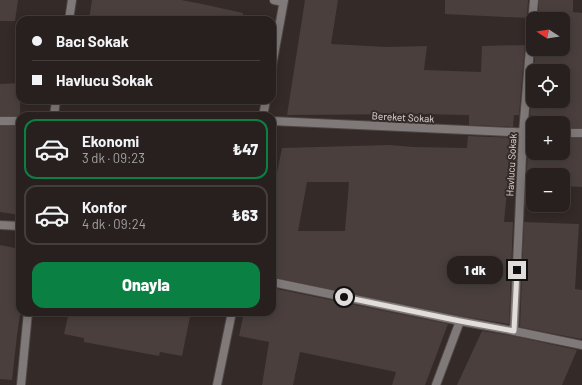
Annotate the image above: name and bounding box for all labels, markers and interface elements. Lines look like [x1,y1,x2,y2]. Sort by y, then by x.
north arrow [526,12,570,56]
map controls [526,12,570,212]
text: Bacı Sokak [56,32,129,50]
button: locate [526,64,570,108]
text: Havlucu Sokak [56,71,153,89]
street label: Bereket Sokak [371,109,435,125]
button: + [526,116,570,160]
icon: car [34,131,70,167]
text: Ekonomi [82,132,139,150]
street label: Havlucu Sokak [503,133,519,197]
text: ₺47 [233,140,258,158]
text: 3 dk · 09:23 [82,150,145,166]
button: − [526,168,570,212]
icon: car [34,197,70,233]
text: Konfor [82,198,127,216]
text: ₺63 [232,206,258,224]
text: 4 dk · 09:24 [82,216,146,232]
callout: 1 dk [447,256,503,284]
route end [508,261,526,279]
button: Onayla [32,262,260,308]
text: 1 dk [464,262,486,278]
route start [335,288,353,306]

